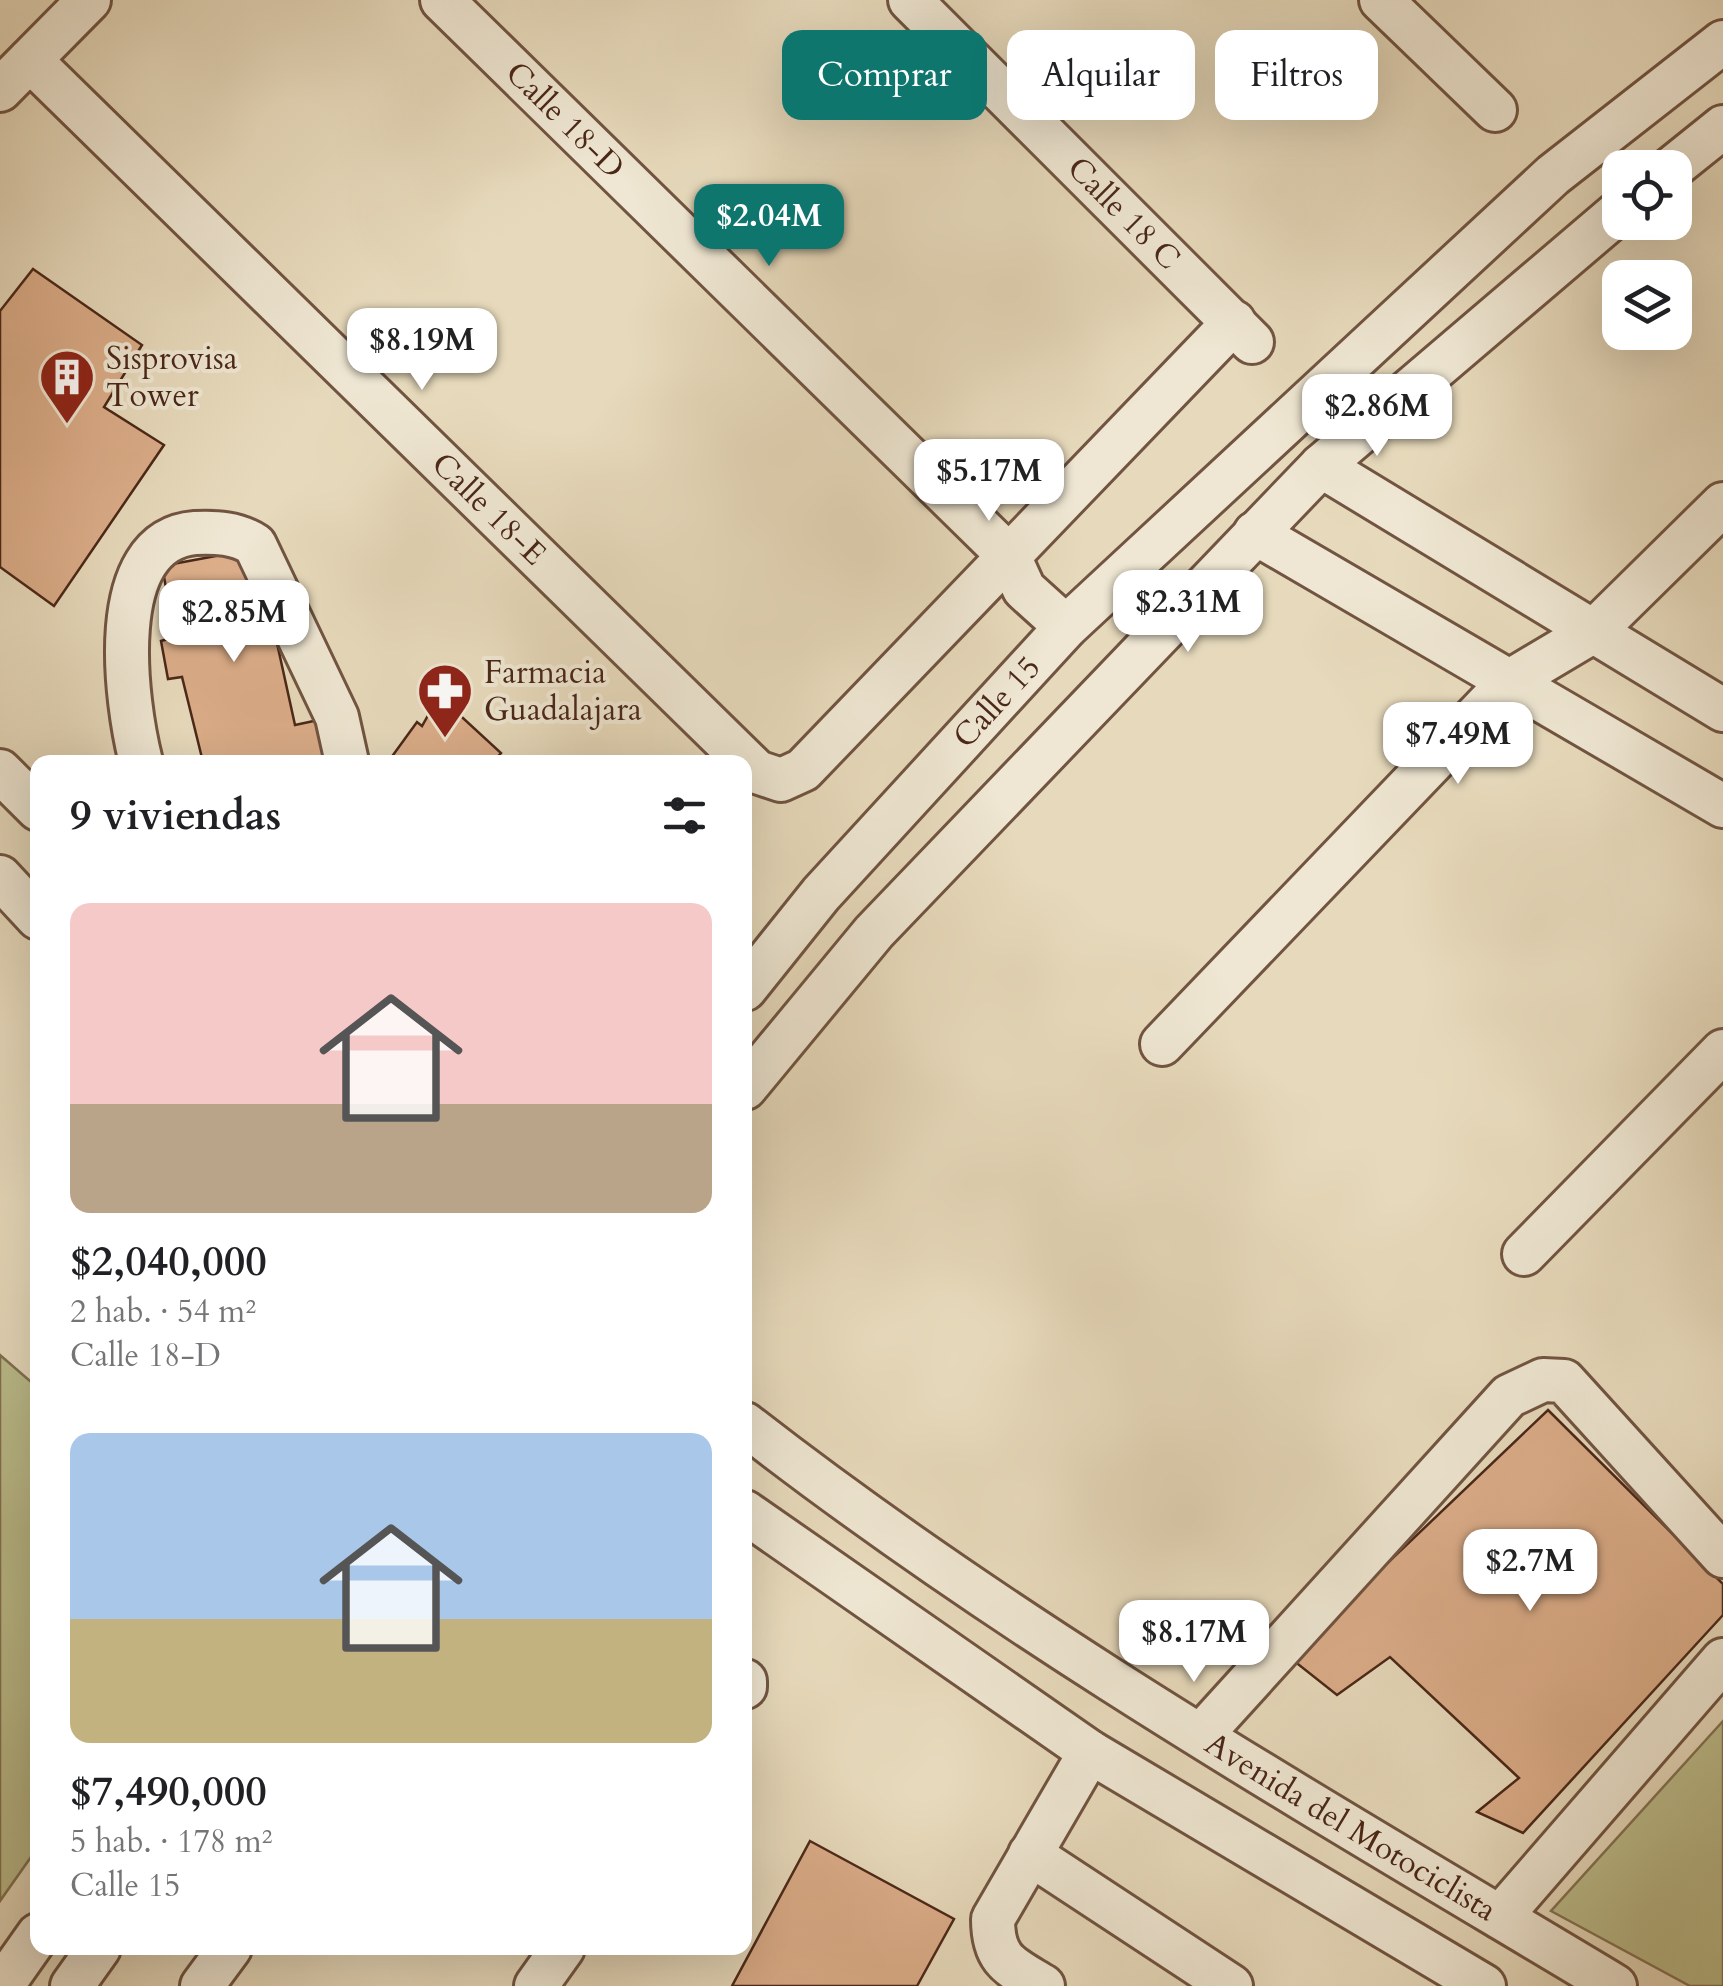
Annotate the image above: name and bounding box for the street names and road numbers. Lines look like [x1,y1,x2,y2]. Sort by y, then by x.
street label: Calle 18-D [496,52,634,189]
street label: Calle 18 C [1057,147,1190,280]
street label: Calle 18-E [422,443,556,575]
street label: Calle 15 [943,647,1051,758]
street label: Avenida del Motociclista [1197,1722,1505,1932]

